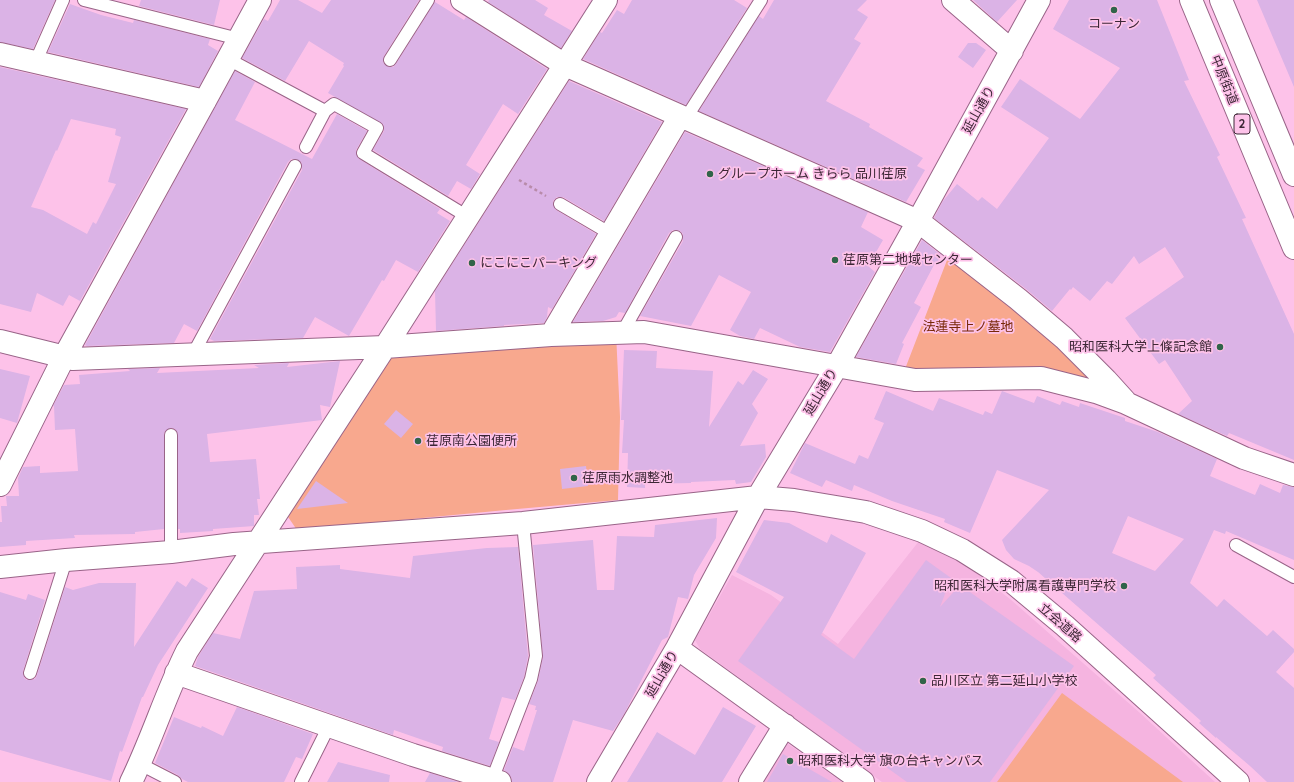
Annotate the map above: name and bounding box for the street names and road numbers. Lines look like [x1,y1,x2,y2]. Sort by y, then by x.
street label: 中原街道 [1207,53,1241,107]
street label: 延山通り [960,83,998,137]
road number: 2 [1234,114,1250,134]
street label: 延山通り [801,366,841,418]
street label: 立会道路 [1035,600,1085,646]
street label: 延山通り [642,648,682,700]

